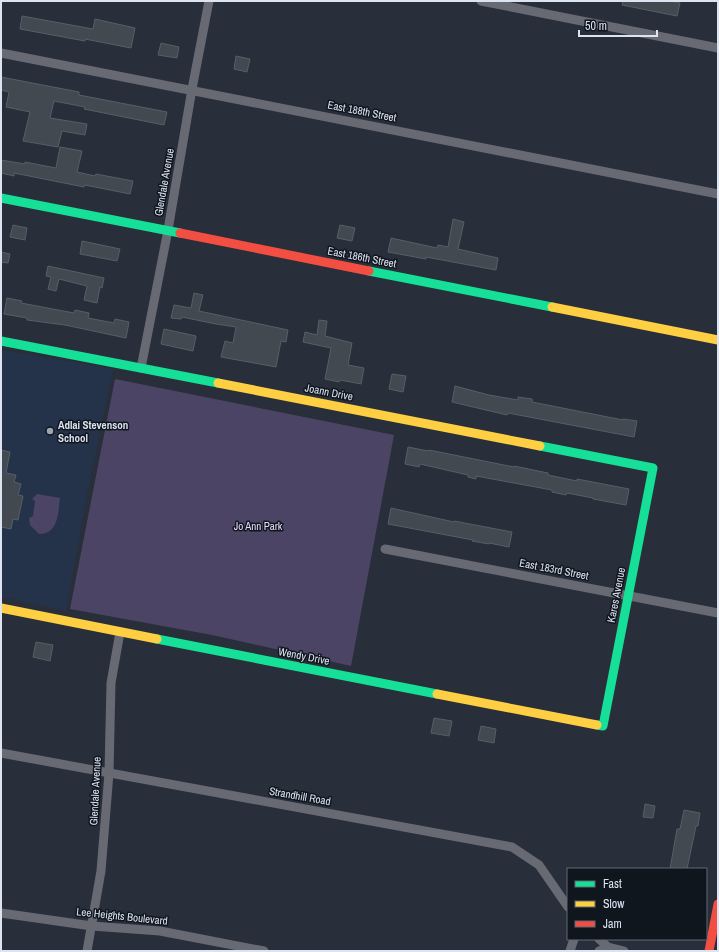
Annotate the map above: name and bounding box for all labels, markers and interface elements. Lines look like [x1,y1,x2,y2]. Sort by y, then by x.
scale bar [579,12,657,38]
text: 50 m [585,18,607,34]
street label: East 188th Street [326,97,398,125]
street label: Glendale Avenue [151,147,177,217]
street label: East 186th Street [326,243,398,271]
street label: Joann Drive [304,380,354,404]
place label: Adlai Stevenson School [58,418,128,445]
marker: Adlai Stevenson School [45,426,55,436]
park label: Jo Ann Park [234,519,283,533]
street label: East 183rd Street [518,555,590,583]
street label: Kares Avenue [604,566,628,624]
street label: Wendy Drive [277,644,331,668]
street label: Glendale Avenue [86,756,104,826]
street label: Strandhill Road [268,784,332,808]
legend [567,868,707,940]
text: Fast [603,876,622,892]
text: Slow [603,896,625,912]
street label: Lee Heights Boulevard [76,904,168,928]
text: Jam [603,916,622,932]

